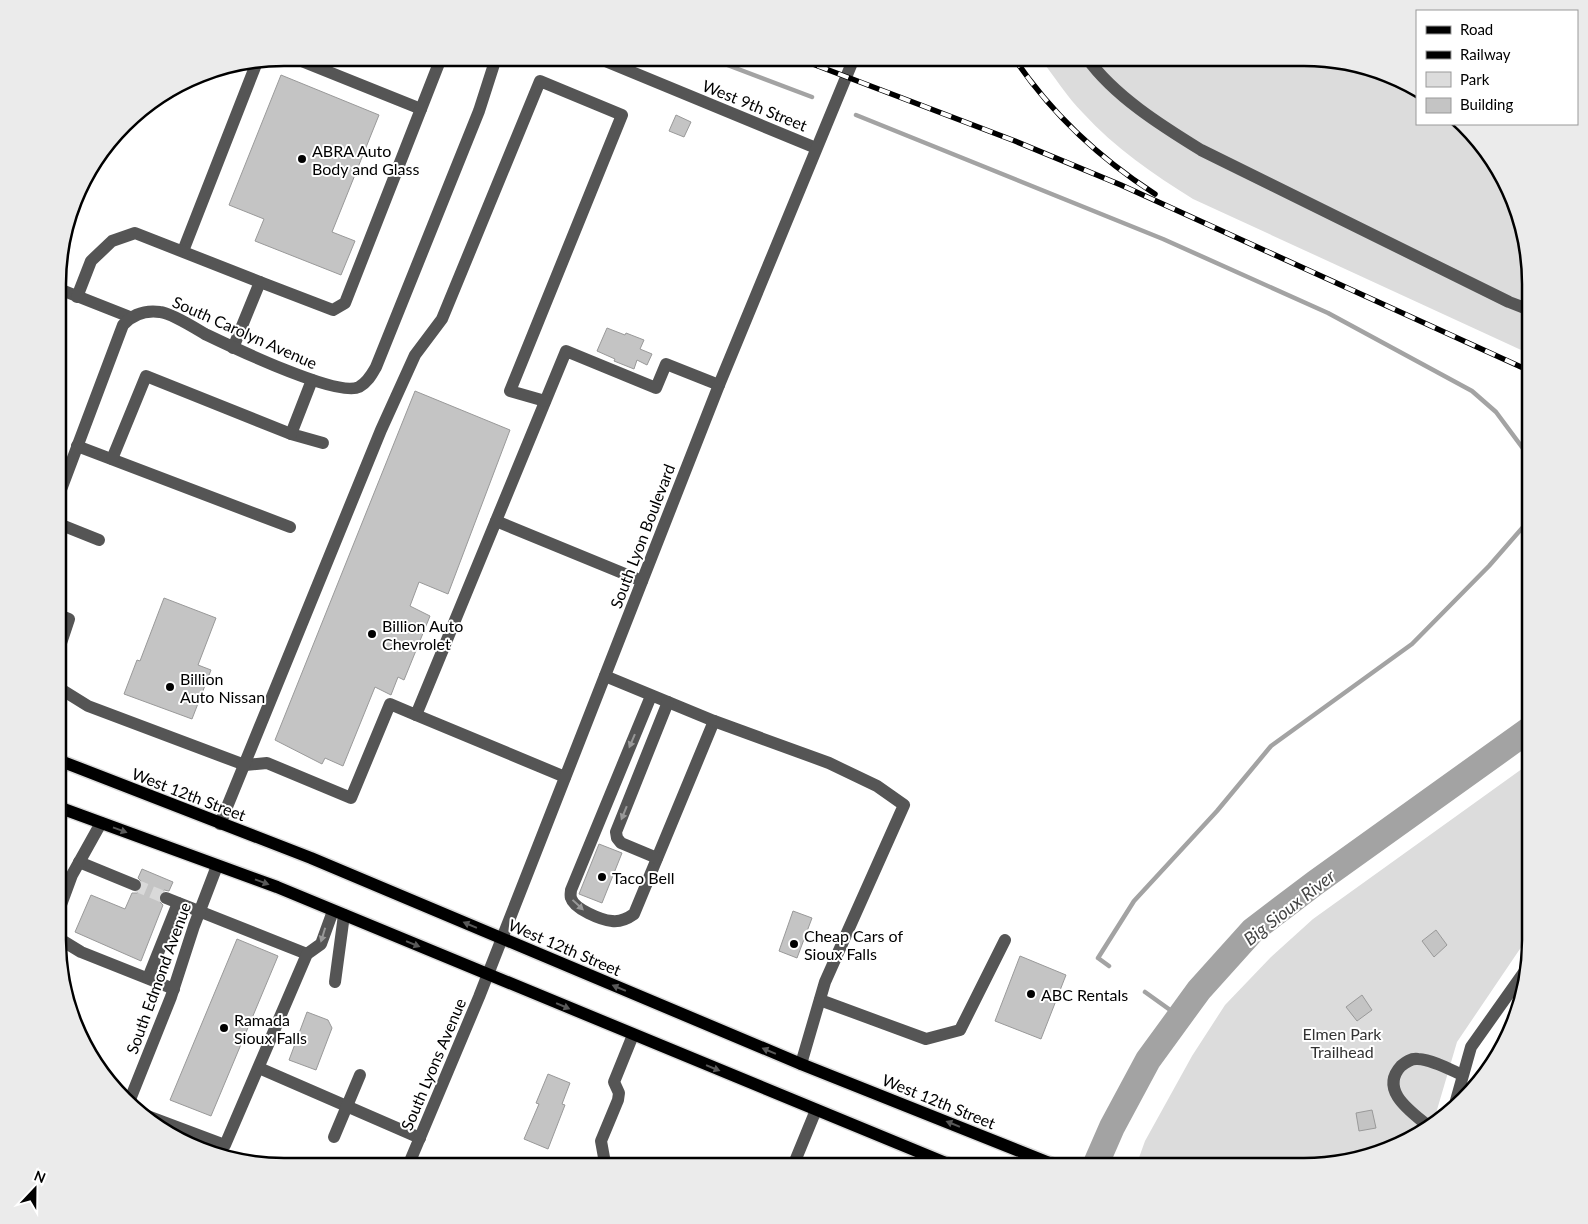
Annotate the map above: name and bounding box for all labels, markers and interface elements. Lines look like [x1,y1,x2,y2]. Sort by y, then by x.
legend [1416,10,1578,125]
text: Road [1460,20,1493,38]
text: Railway [1460,45,1511,63]
text: Park [1460,70,1490,88]
street label: West 9th Street [700,75,810,135]
text: Building [1460,95,1513,113]
place label: ABRA Auto Body and Glass [312,141,419,178]
marker: ABRA Auto Body and Glass [296,153,308,165]
street label: South Carolyn Avenue [170,292,320,372]
street label: South Lyon Boulevard [606,461,678,611]
place label: Billion Auto Chevrolet [382,616,463,653]
marker: Billion Auto Chevrolet [366,628,378,640]
place label: Billion Auto Nissan [180,669,265,706]
marker: Billion Auto Nissan [164,681,176,693]
one-way arrow [628,733,636,748]
street label: West 12th Street [129,764,249,825]
one-way arrow [619,805,627,820]
one-way arrow [113,827,128,834]
water label: Big Sioux River [1239,864,1340,950]
place label: Taco Bell [612,868,674,887]
marker: Taco Bell [596,871,608,883]
one-way arrow [255,879,270,886]
one-way arrow [572,899,584,911]
street label: South Edmond Avenue [122,900,194,1056]
street label: West 12th Street [506,915,624,979]
one-way arrow [463,920,477,928]
place label: Cheap Cars of Sioux Falls [804,926,903,963]
one-way arrow [319,928,327,943]
marker: Cheap Cars of Sioux Falls [788,938,800,950]
one-way arrow [406,940,420,948]
one-way arrow [612,984,626,992]
place label: ABC Rentals [1041,985,1128,1004]
marker: ABC Rentals [1025,988,1037,1000]
street label: South Lyons Avenue [397,995,469,1133]
one-way arrow [556,1002,571,1010]
place label: Ramada Sioux Falls [234,1010,307,1047]
marker: Ramada Sioux Falls [218,1022,230,1034]
park label: Elmen Park Trailhead [1303,1024,1382,1061]
one-way arrow [762,1046,777,1054]
one-way arrow [706,1064,721,1072]
street label: West 12th Street [880,1070,999,1132]
one-way arrow [946,1120,960,1128]
north arrow [10,1164,60,1214]
text: N [32,1167,48,1186]

